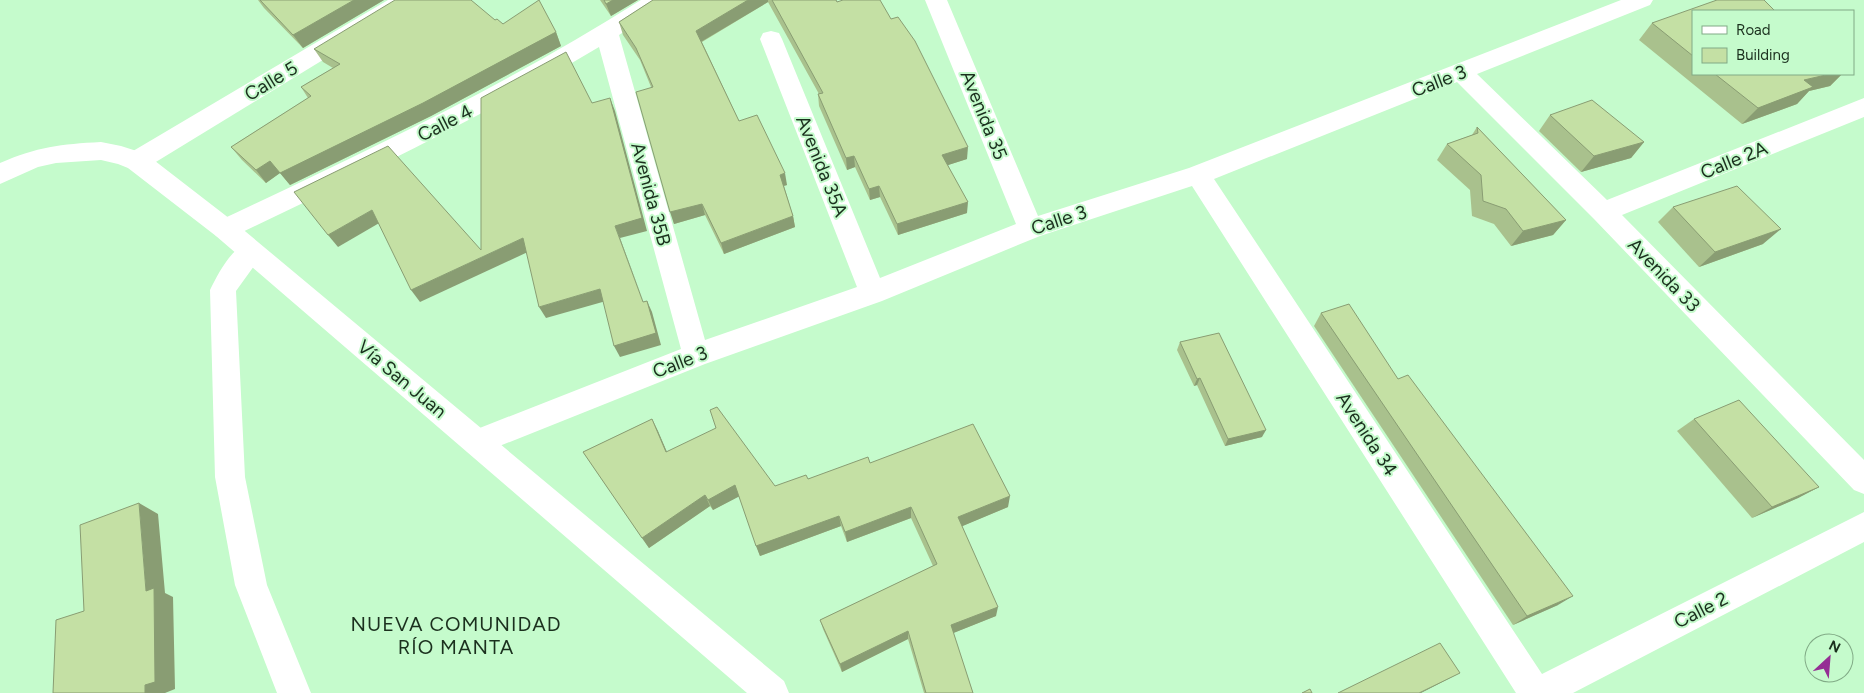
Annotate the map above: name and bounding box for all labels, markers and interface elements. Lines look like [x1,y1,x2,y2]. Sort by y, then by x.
legend [1692,10,1854,75]
text: Road [1736,21,1771,39]
text: Building [1736,46,1790,64]
street label: Calle 5 [240,56,302,106]
street label: Calle 3 [1408,60,1470,102]
street label: Avenida 35 [956,67,1012,163]
street label: Calle 4 [414,99,477,147]
street label: Avenida 35A [791,112,853,220]
street label: Calle 2A [1697,136,1771,184]
street label: Avenida 35B [626,140,676,248]
street label: Calle 3 [1028,200,1090,240]
street label: Avenida 33 [1623,233,1705,317]
street label: Vía San Juan [353,335,451,423]
street label: Calle 3 [649,341,711,383]
street label: Avenida 34 [1331,388,1403,480]
street label: Calle 2 [1670,587,1732,633]
district label: NUEVA COMUNIDAD RÍO MANTA [351,612,561,659]
north arrow [1804,633,1854,683]
text: N [1826,637,1843,657]

